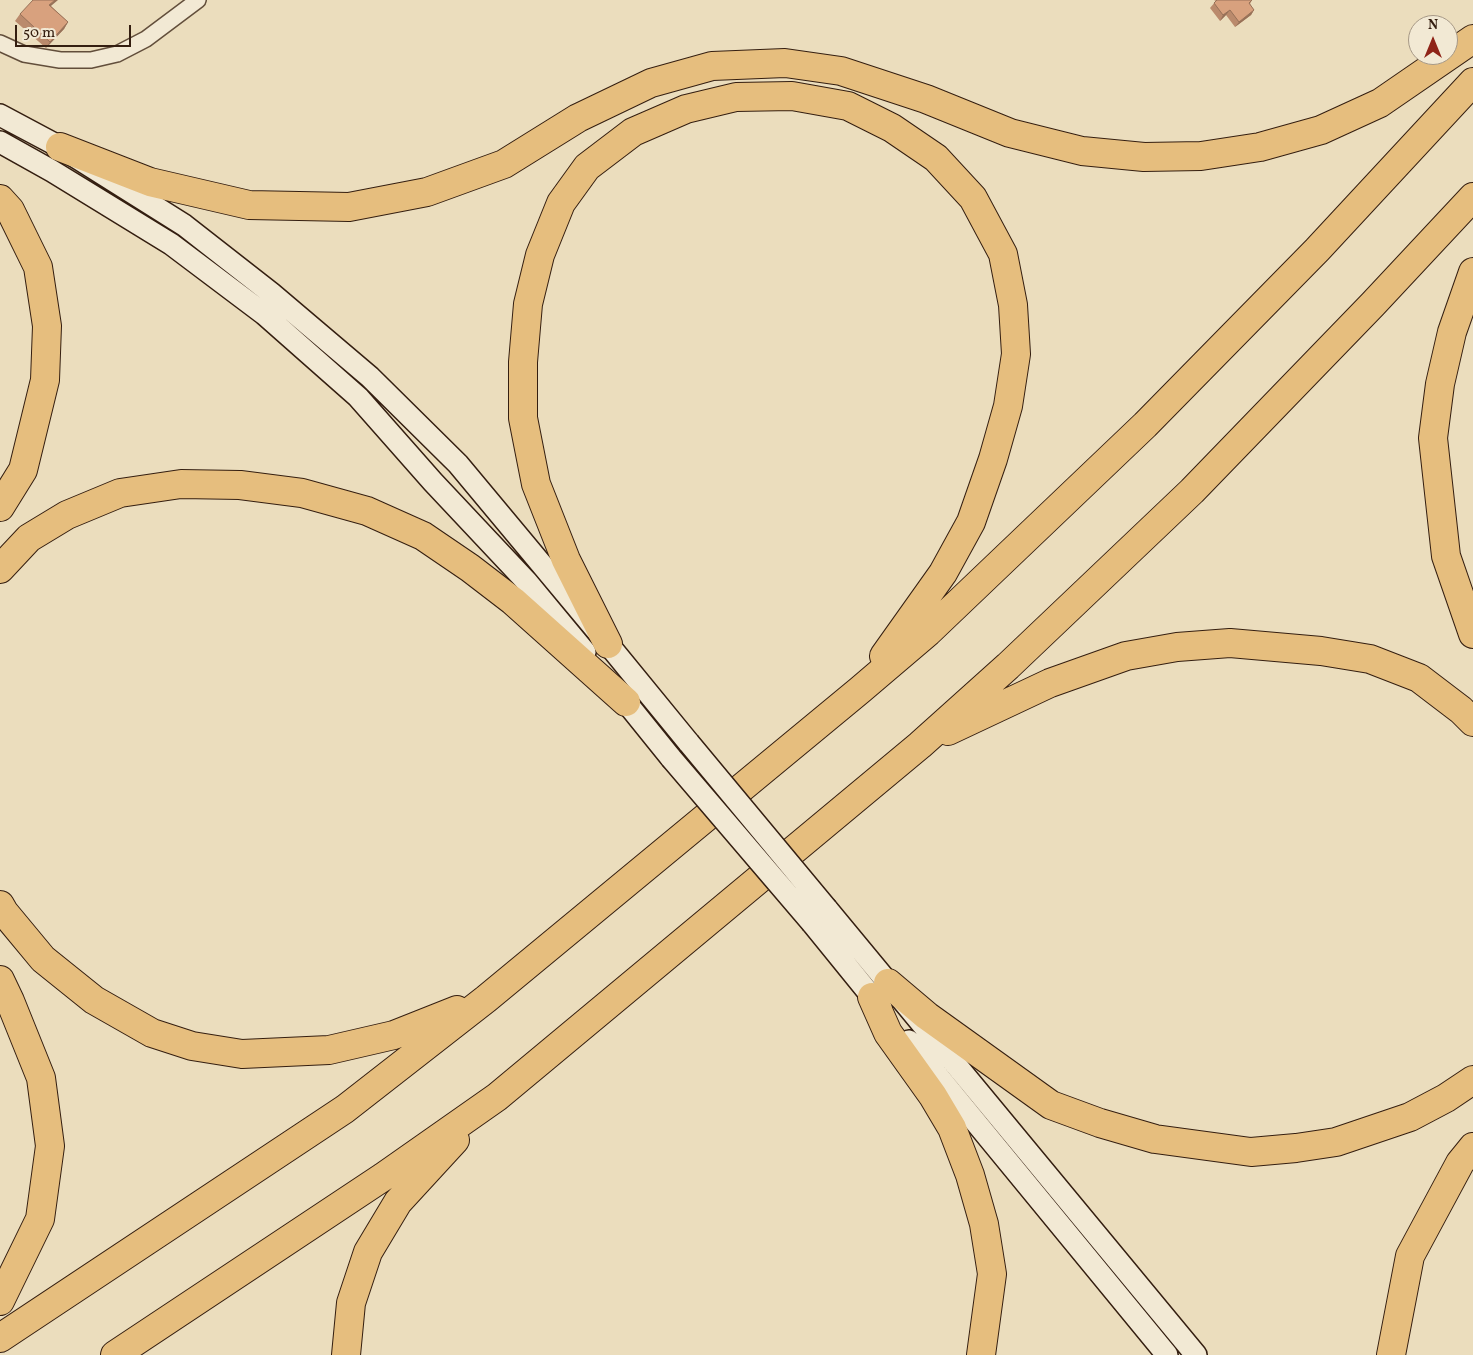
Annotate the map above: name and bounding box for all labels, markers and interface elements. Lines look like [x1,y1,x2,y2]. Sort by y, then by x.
scale bar [18,15,134,47]
north arrow [1408,15,1458,65]
text: N [1428,16,1438,35]
text: 50 m [23,23,55,44]

